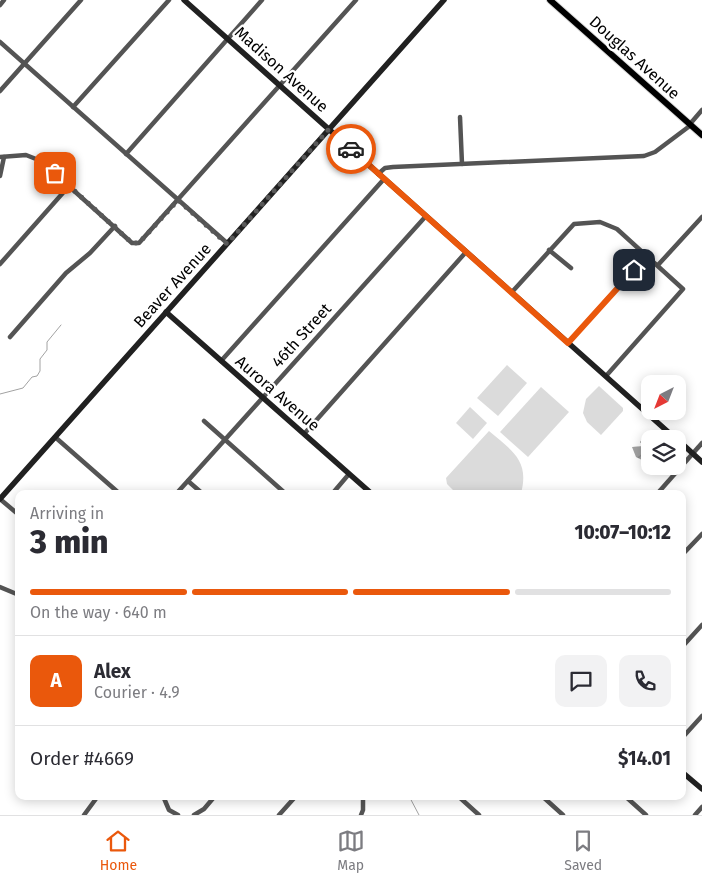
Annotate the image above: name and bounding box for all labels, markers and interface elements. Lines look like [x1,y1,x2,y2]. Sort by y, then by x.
street label: Douglas Avenue [585,12,684,103]
street label: Madison Avenue [231,23,332,116]
courier [326,124,376,174]
icon: car [337,135,365,163]
pin [34,152,76,194]
icon: bag [41,159,69,187]
street label: Beaver Avenue [130,239,215,331]
pin [613,249,655,291]
icon: home [620,256,648,284]
street label: 46th Street [268,299,335,371]
street label: Aurora Avenue [232,352,324,435]
north arrow [641,375,686,420]
map controls [641,375,686,475]
button: layers [641,430,686,475]
text: Arriving in [30,504,104,523]
text: 10:07–10:12 [575,521,671,544]
text: 3 min [30,523,108,561]
text: On the way · 640 m [30,603,167,622]
button: chat [555,655,607,707]
button: phone [619,655,671,707]
text: Alex [94,660,131,683]
text: A [50,669,62,692]
text: Courier · 4.9 [94,683,180,702]
text: Order #4669 [30,747,134,770]
text: $14.01 [618,747,671,770]
tab: Home [100,827,137,874]
tab: Map [337,827,365,874]
tab: Saved [564,827,602,874]

